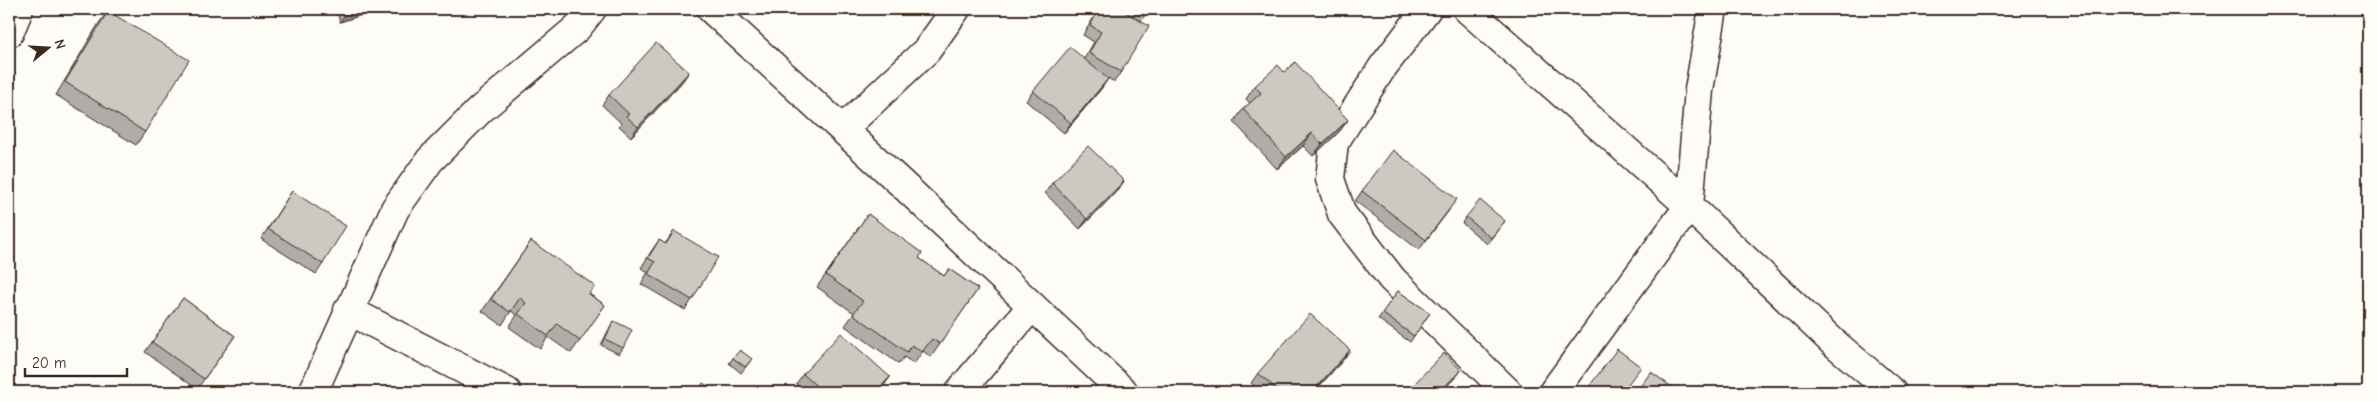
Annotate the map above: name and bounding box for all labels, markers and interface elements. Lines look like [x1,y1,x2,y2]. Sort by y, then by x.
north arrow [22,22,72,72]
text: N [50,37,69,51]
scale bar [25,346,128,378]
text: 20 m [32,354,66,372]

